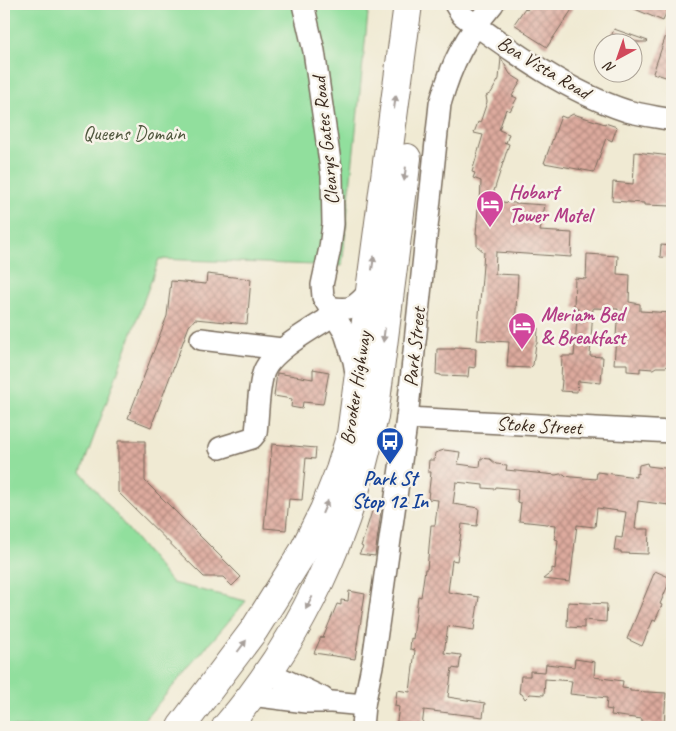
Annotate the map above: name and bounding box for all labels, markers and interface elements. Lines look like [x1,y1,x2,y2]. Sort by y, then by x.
street label: Boa Vista Road [493,30,597,106]
north arrow [594,32,644,82]
text: N [599,57,619,77]
street label: Clearys Gates Road [306,72,345,206]
one-way arrow [392,94,400,110]
park label: Queens Domain [83,121,186,146]
one-way arrow [401,166,409,182]
place label: Hobart Tower Motel [509,180,596,228]
hotel icon: Hobart Tower Motel [475,189,505,228]
one-way arrow [370,255,378,271]
place label: Meriam Bed & Breakfast [541,302,628,350]
street label: Park Street [398,304,431,388]
hotel icon: Meriam Bed & Breakfast [507,311,537,350]
one-way arrow [380,327,388,343]
street label: Brooker Highway [334,328,377,446]
street label: Stoke Street [496,411,585,440]
bus stop icon: Park St Stop 12 In [375,426,405,465]
place label: Park St Stop 12 In [352,466,429,514]
one-way arrow [322,500,330,514]
one-way arrow [305,596,313,611]
one-way arrow [237,639,247,653]

